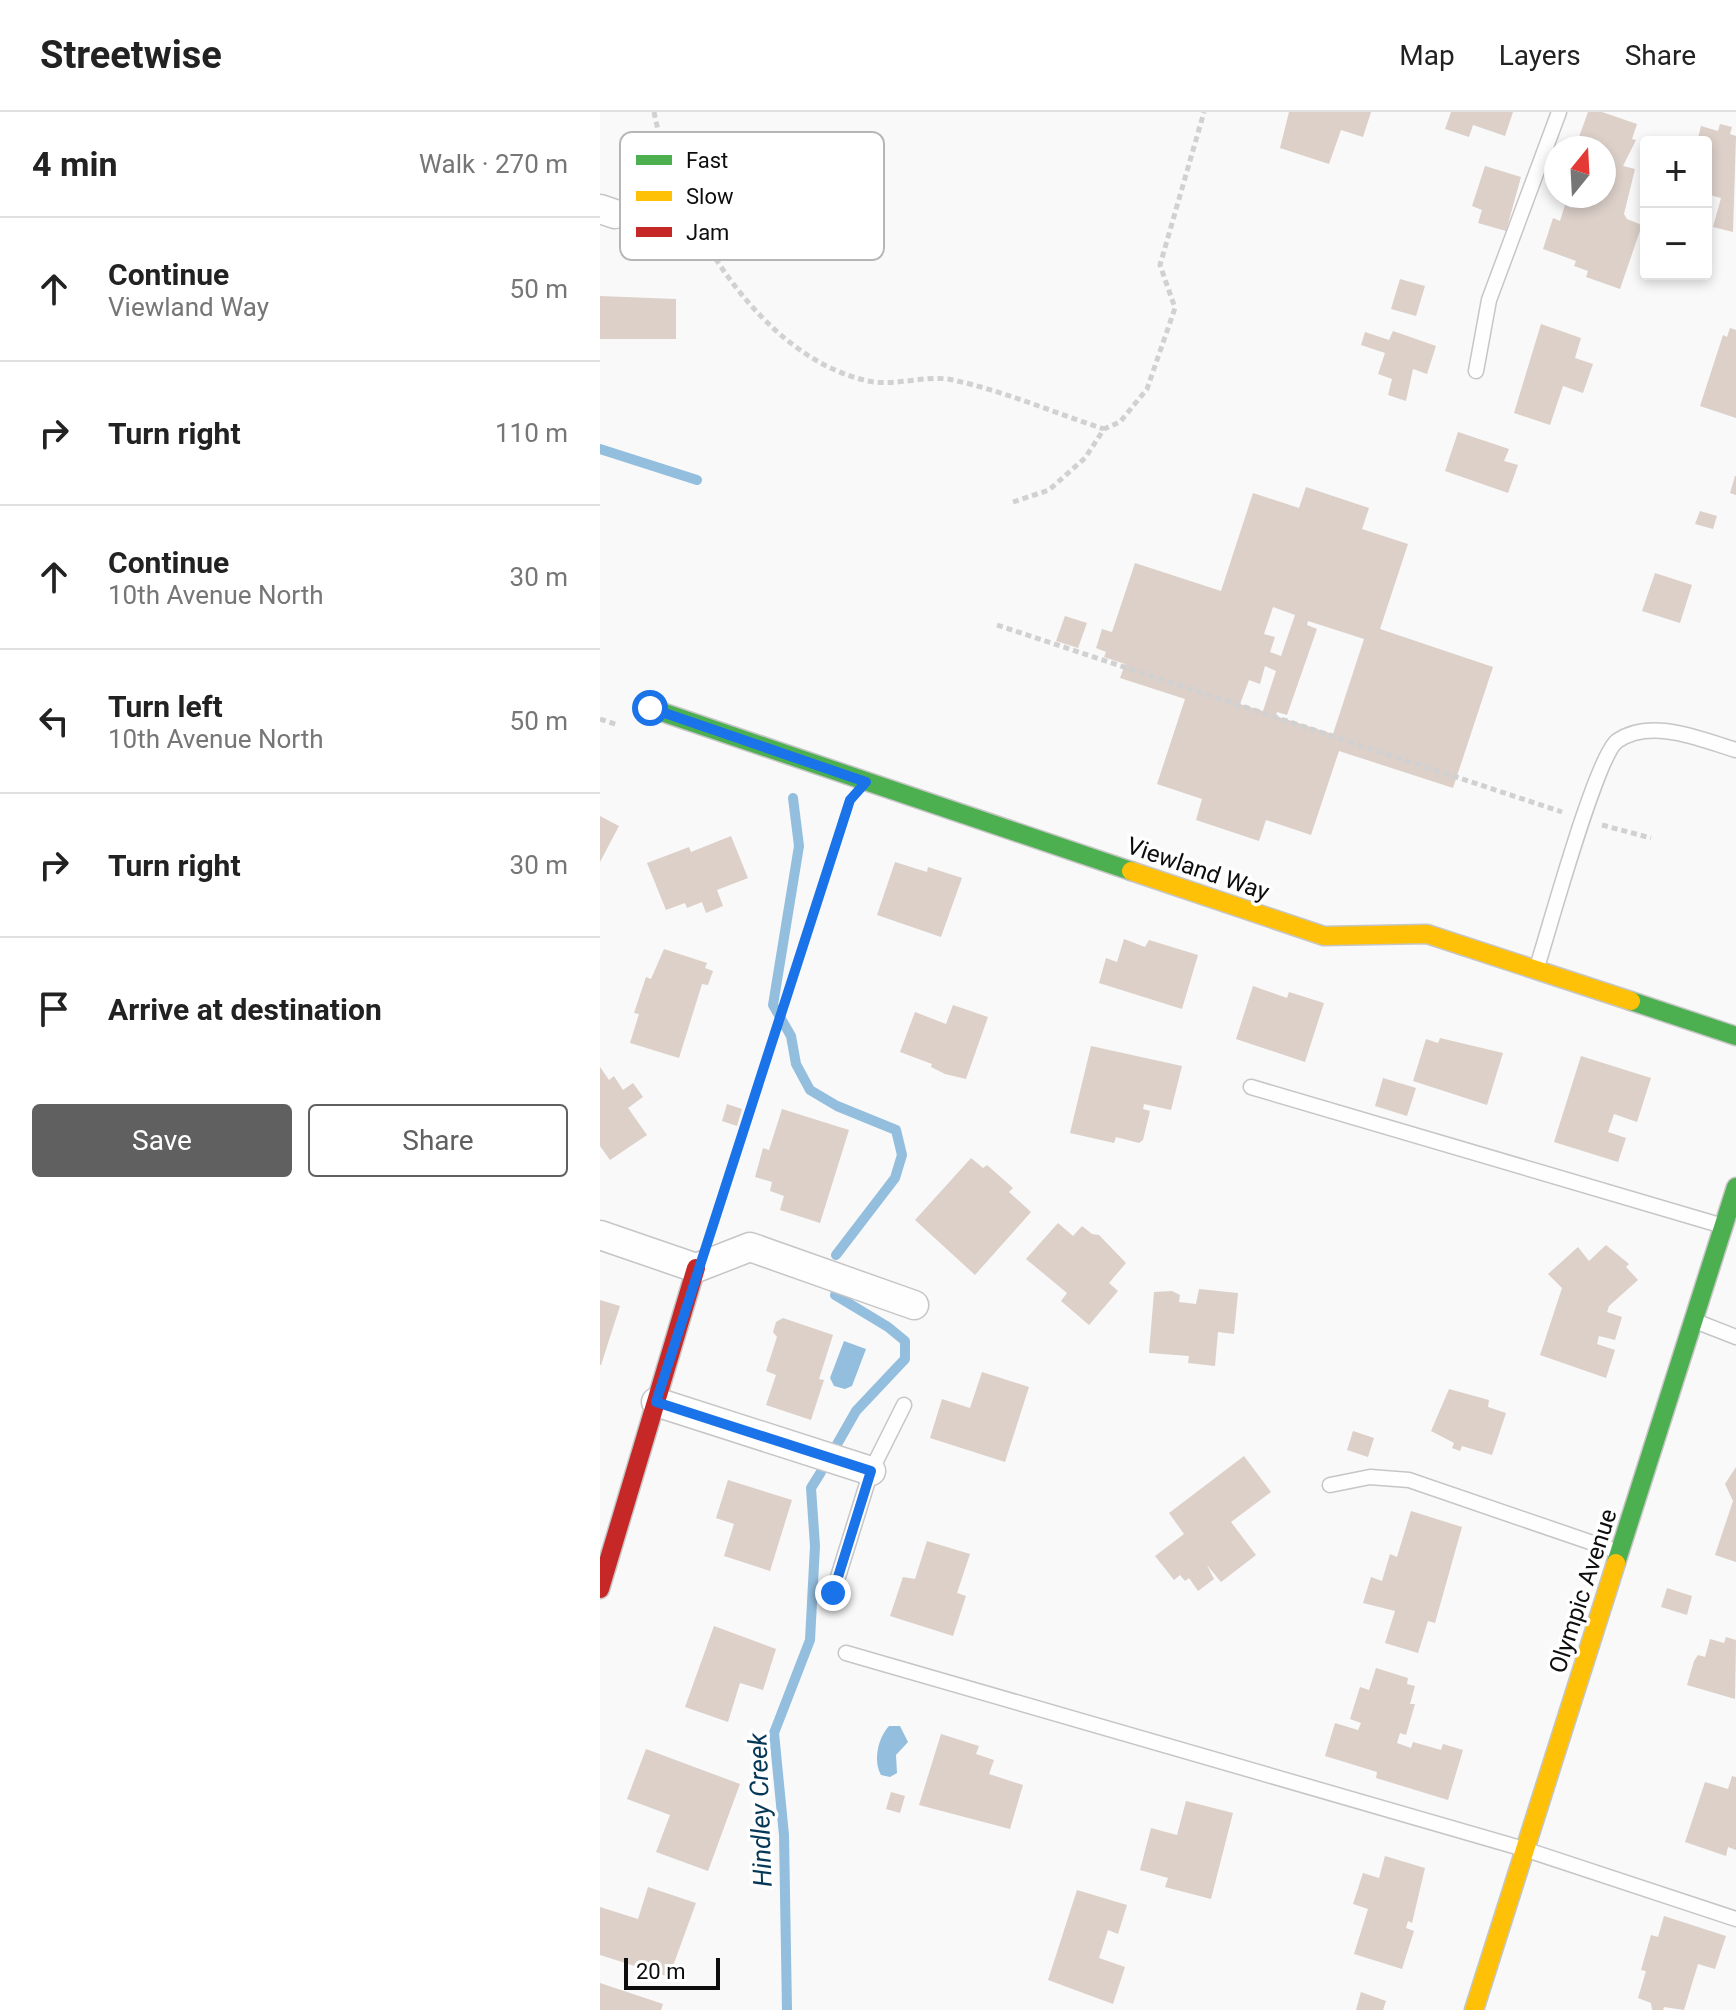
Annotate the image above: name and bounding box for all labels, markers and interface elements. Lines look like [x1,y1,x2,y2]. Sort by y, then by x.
text: Streetwise [40,33,222,77]
text: Map [1399,39,1455,72]
text: Layers [1499,39,1581,72]
text: Share [1625,39,1696,72]
legend [620,132,884,260]
north arrow [1544,136,1616,208]
map controls [1640,136,1712,280]
button: + [1640,136,1712,208]
text: 4 min [32,144,117,184]
text: Fast [686,148,728,173]
text: Walk · 270 m [419,149,568,179]
text: Slow [686,184,734,209]
button: − [1640,208,1712,280]
text: Jam [686,220,729,245]
text: Continue [108,257,229,292]
icon: ahead [32,267,76,311]
text: 50 m [510,274,568,304]
text: Viewland Way [108,292,269,322]
icon: right [32,411,76,455]
text: Turn right [108,416,241,451]
text: 110 m [495,418,568,448]
text: Continue [108,545,229,580]
icon: ahead [32,555,76,599]
text: 30 m [510,562,568,592]
text: 10th Avenue North [108,580,324,610]
text: Turn left [108,689,223,724]
route start [632,690,668,726]
icon: left [32,699,76,743]
text: 50 m [510,706,568,736]
text: 10th Avenue North [108,724,324,754]
street label: Viewland Way [1123,832,1273,907]
icon: right [32,843,76,887]
text: Turn right [108,848,241,883]
text: 30 m [510,850,568,880]
icon: arrive [32,987,76,1031]
text: Arrive at destination [108,992,382,1027]
button: Save [32,1104,292,1177]
button: Share [308,1104,568,1177]
street label: Olympic Avenue [1543,1505,1623,1677]
route end [815,1575,851,1611]
water label: Hindley Creek [742,1731,778,1888]
scale bar [624,1954,720,1990]
text: 20 m [636,1959,685,1984]

